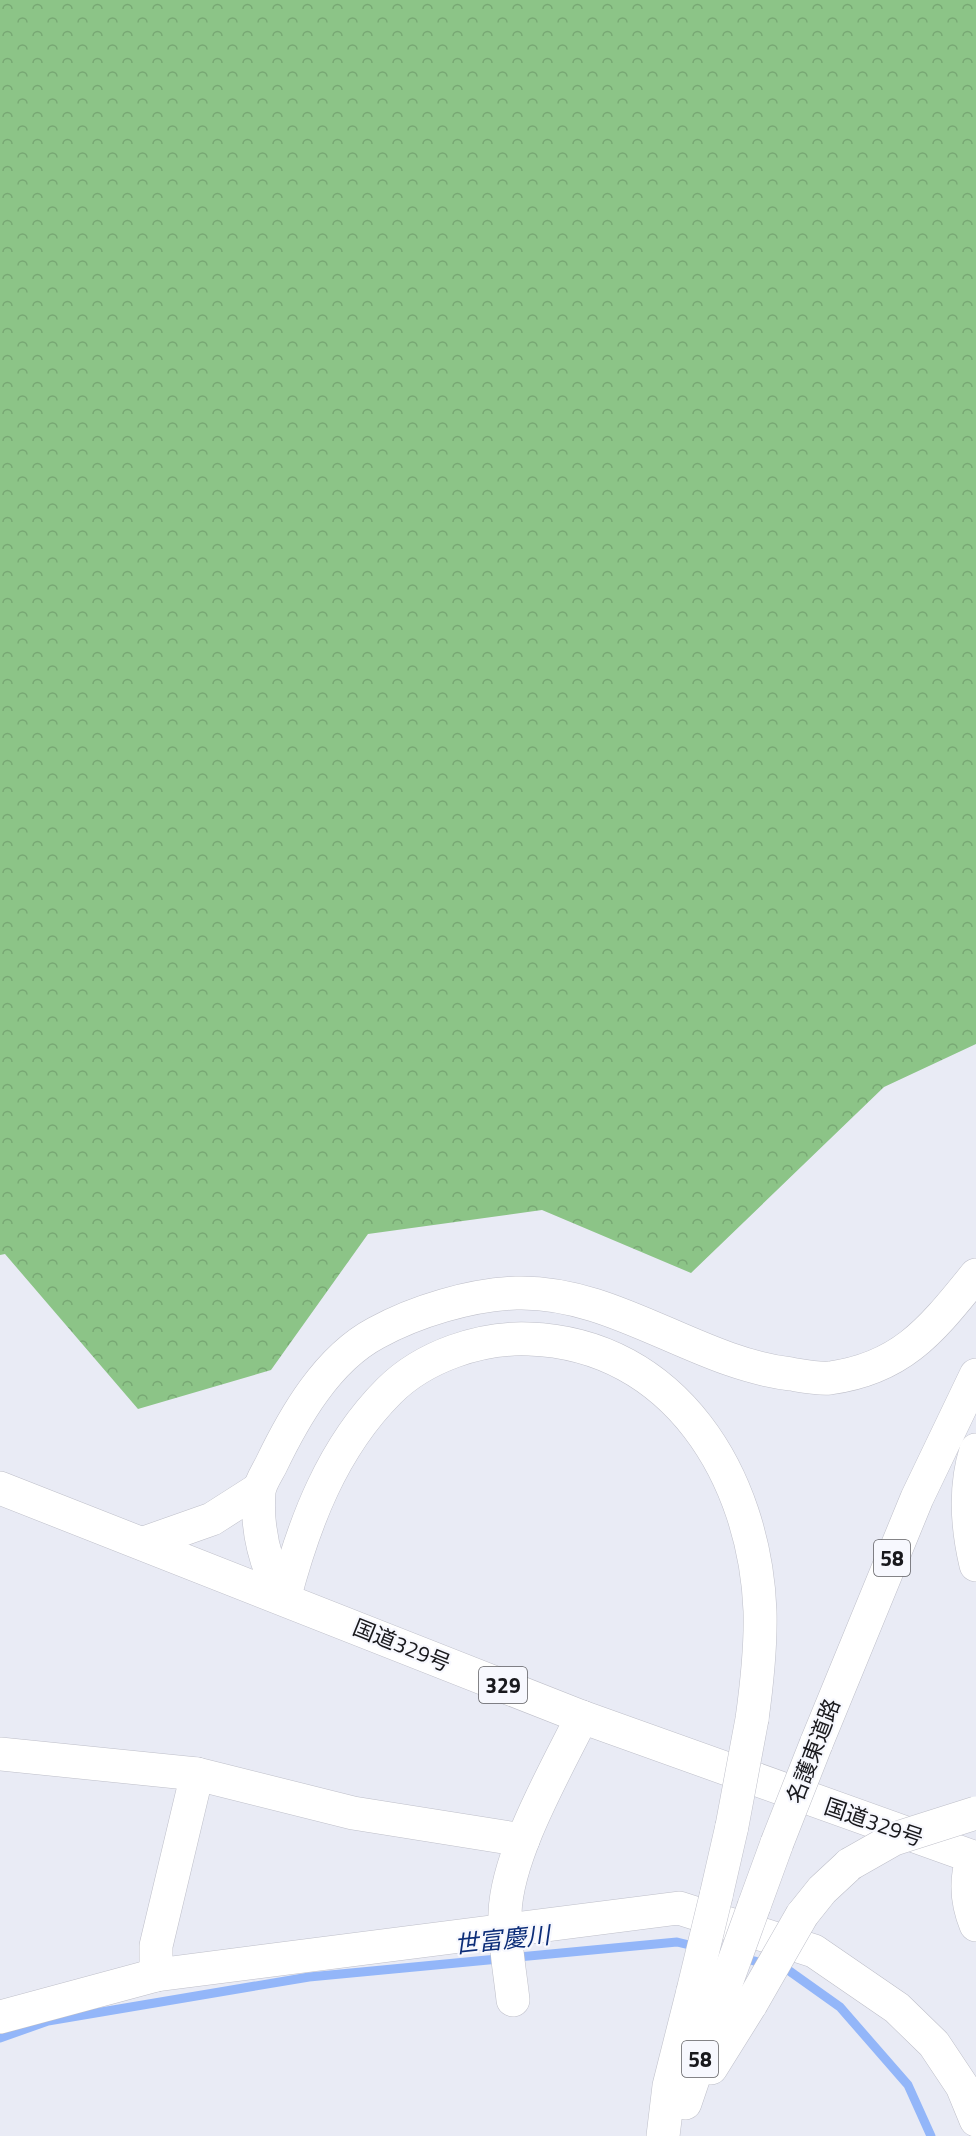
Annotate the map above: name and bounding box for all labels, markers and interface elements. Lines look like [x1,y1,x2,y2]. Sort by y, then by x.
road number: 58 [874,1540,910,1576]
street label: 国道329号 [348,1610,456,1680]
road number: 329 [479,1667,527,1703]
street label: 名護東道路 [777,1694,849,1808]
street label: 国道329号 [820,1789,928,1855]
water label: 世富慶川 [452,1916,555,1962]
road number: 58 [682,2041,718,2077]

